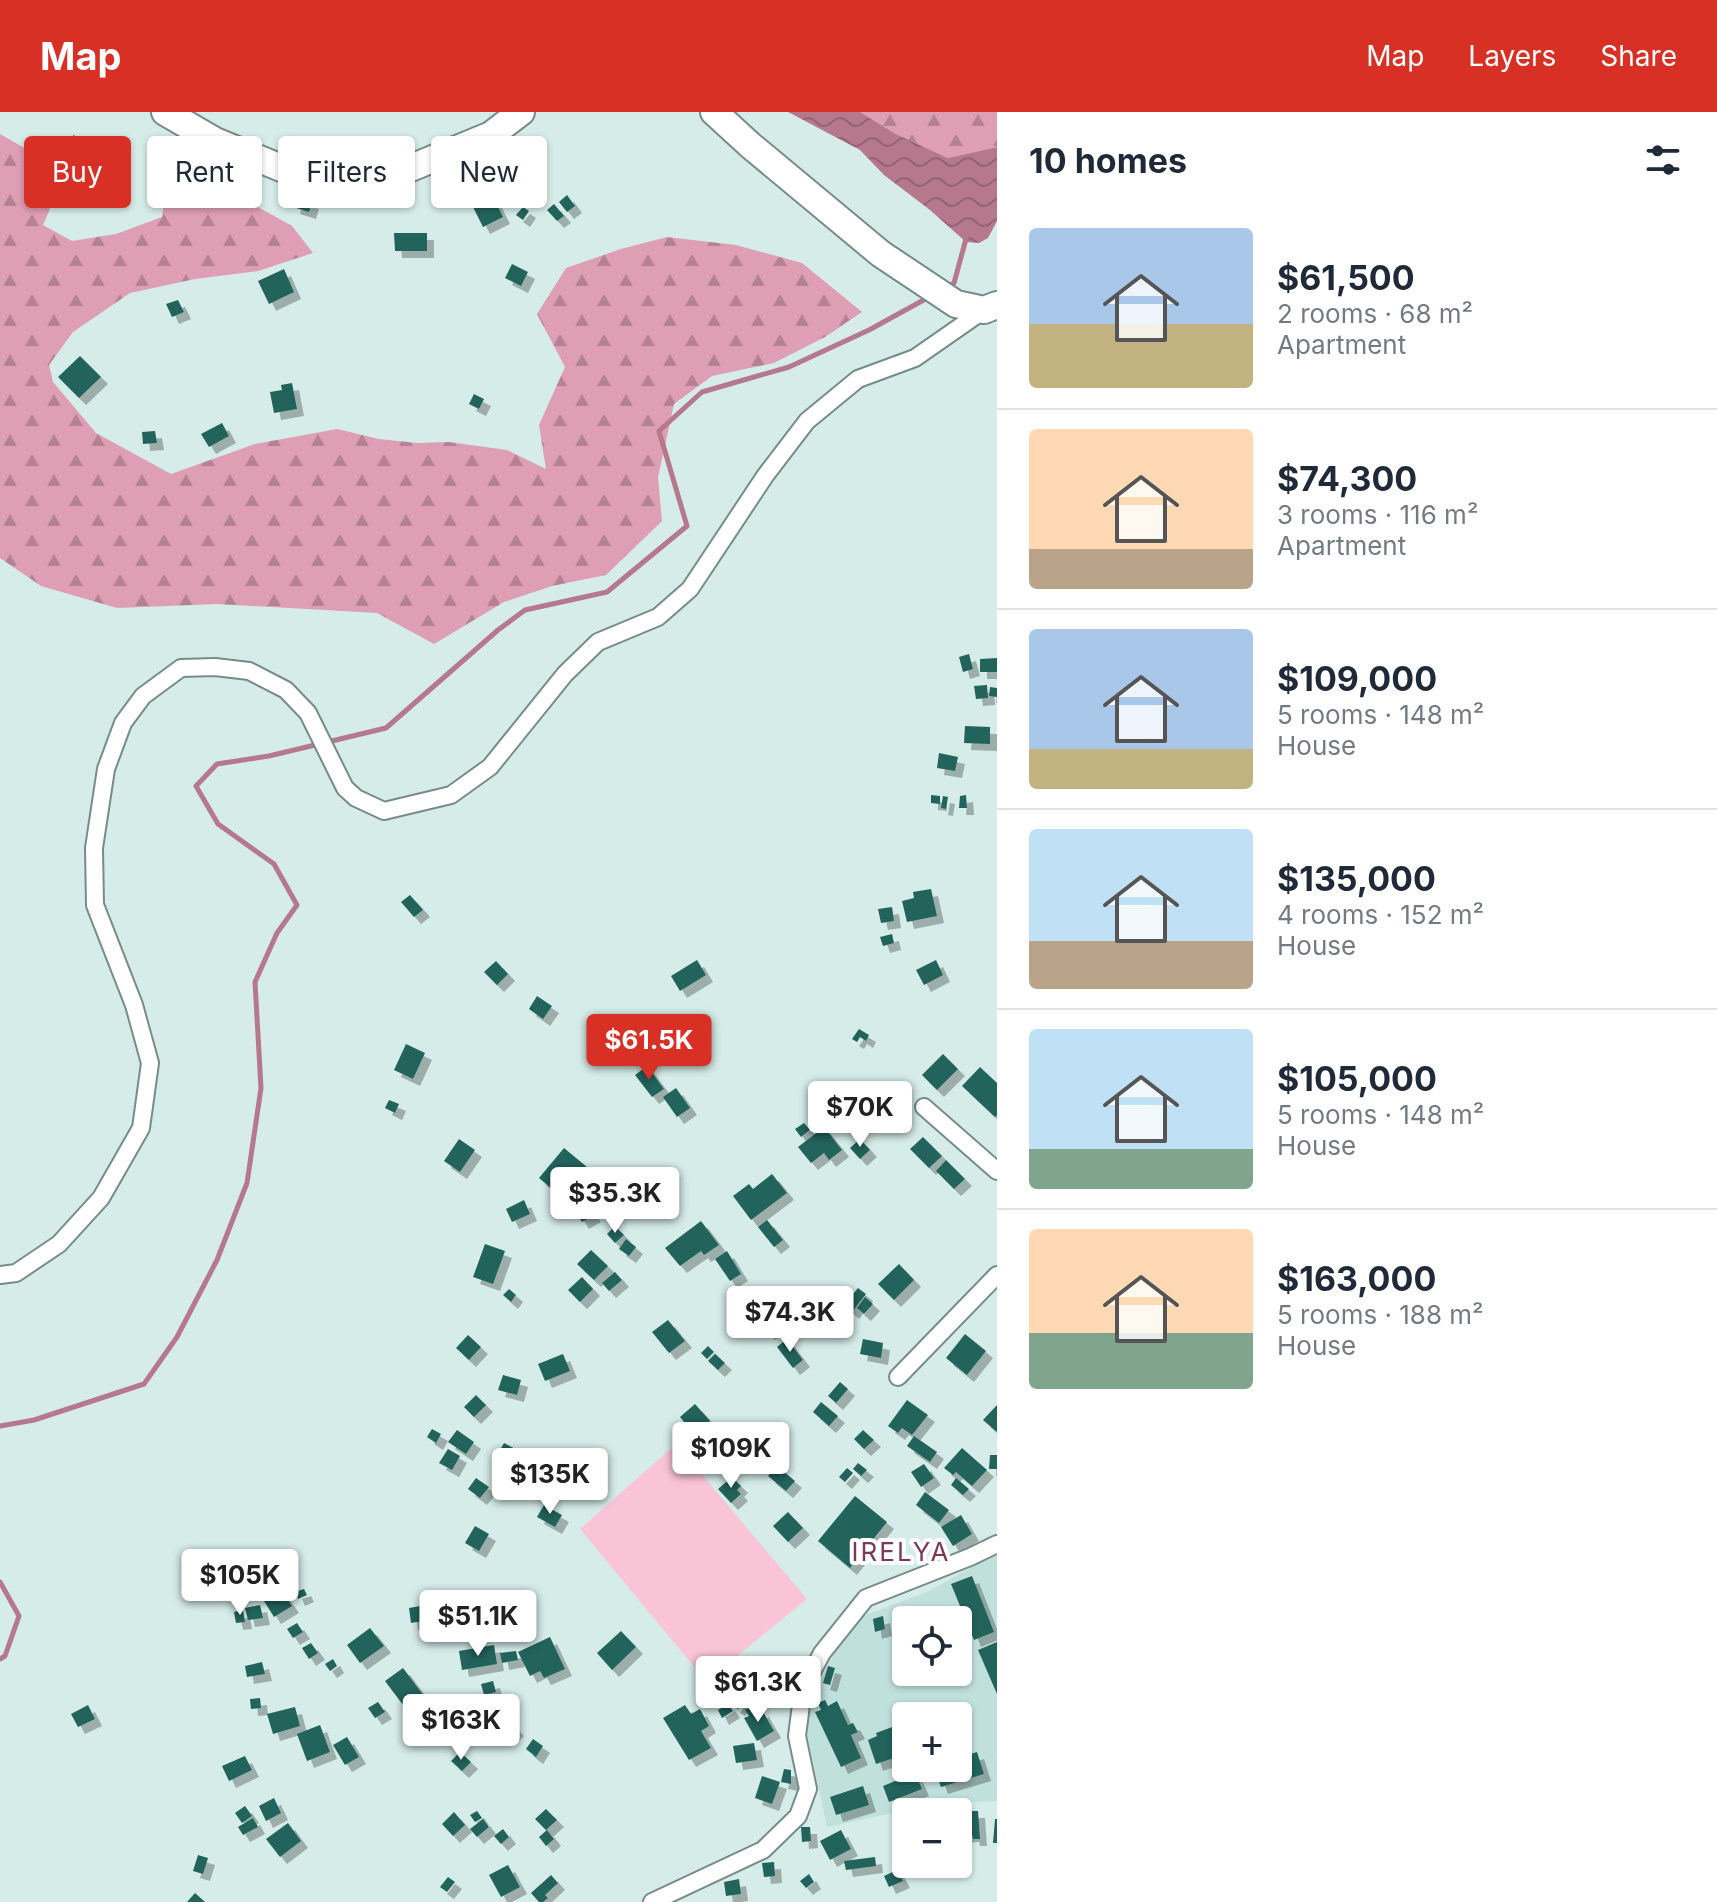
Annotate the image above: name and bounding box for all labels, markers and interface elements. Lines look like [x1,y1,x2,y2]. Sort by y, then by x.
text: Map [40,33,121,79]
text: Map [1366,39,1424,73]
text: Layers [1468,39,1556,73]
text: Share [1600,39,1677,73]
chip: Buy [24,136,131,208]
chip: Rent [147,136,262,208]
chip: Filters [278,136,415,208]
chip: New [431,136,547,208]
icon: filters [1641,138,1685,182]
text: 10 homes [1029,140,1187,181]
text: $61,500 [1277,257,1415,298]
icon: home [1093,260,1189,356]
text: 2 rooms · 68 m² [1277,298,1473,329]
text: Apartment [1277,329,1406,360]
text: $74,300 [1277,458,1417,499]
icon: home [1093,461,1189,557]
text: 3 rooms · 116 m² [1277,499,1478,530]
text: Apartment [1277,530,1406,561]
text: $109,000 [1277,658,1437,699]
icon: home [1093,661,1189,757]
text: 5 rooms · 148 m² [1277,699,1484,730]
text: House [1277,730,1356,761]
text: $135,000 [1277,858,1436,899]
icon: home [1093,861,1189,957]
text: 4 rooms · 152 m² [1277,899,1484,930]
text: House [1277,930,1356,961]
pin: $61.5K [584,1014,714,1082]
text: $61.5K [605,1024,693,1055]
text: $105,000 [1277,1058,1437,1099]
icon: home [1093,1061,1189,1157]
pin: $70K [813,1081,907,1149]
text: $70K [826,1091,894,1122]
text: 5 rooms · 148 m² [1277,1099,1484,1130]
text: House [1277,1130,1356,1161]
pin: $35.3K [550,1167,680,1235]
text: $35.3K [568,1177,662,1208]
text: $163,000 [1277,1258,1436,1299]
icon: home [1093,1261,1189,1357]
pin: $74.3K [725,1286,855,1354]
text: $74.3K [745,1296,835,1327]
text: 5 rooms · 188 m² [1277,1299,1484,1330]
text: House [1277,1330,1356,1361]
pin: $109K [675,1422,787,1490]
text: $109K [690,1432,772,1463]
pin: $135K [494,1448,606,1516]
text: $135K [510,1458,590,1489]
district label: IRELYA [852,1536,950,1567]
pin: $105K [184,1549,296,1617]
text: $105K [199,1559,281,1590]
pin: $51.1K [413,1590,543,1658]
text: $51.1K [437,1600,519,1631]
map controls [892,1606,972,1878]
button: locate [892,1606,972,1686]
pin: $61.3K [693,1656,823,1724]
text: $61.3K [714,1666,802,1697]
pin: $163K [405,1694,517,1762]
button: + [892,1702,972,1782]
text: $163K [421,1704,501,1735]
button: − [892,1798,972,1878]

